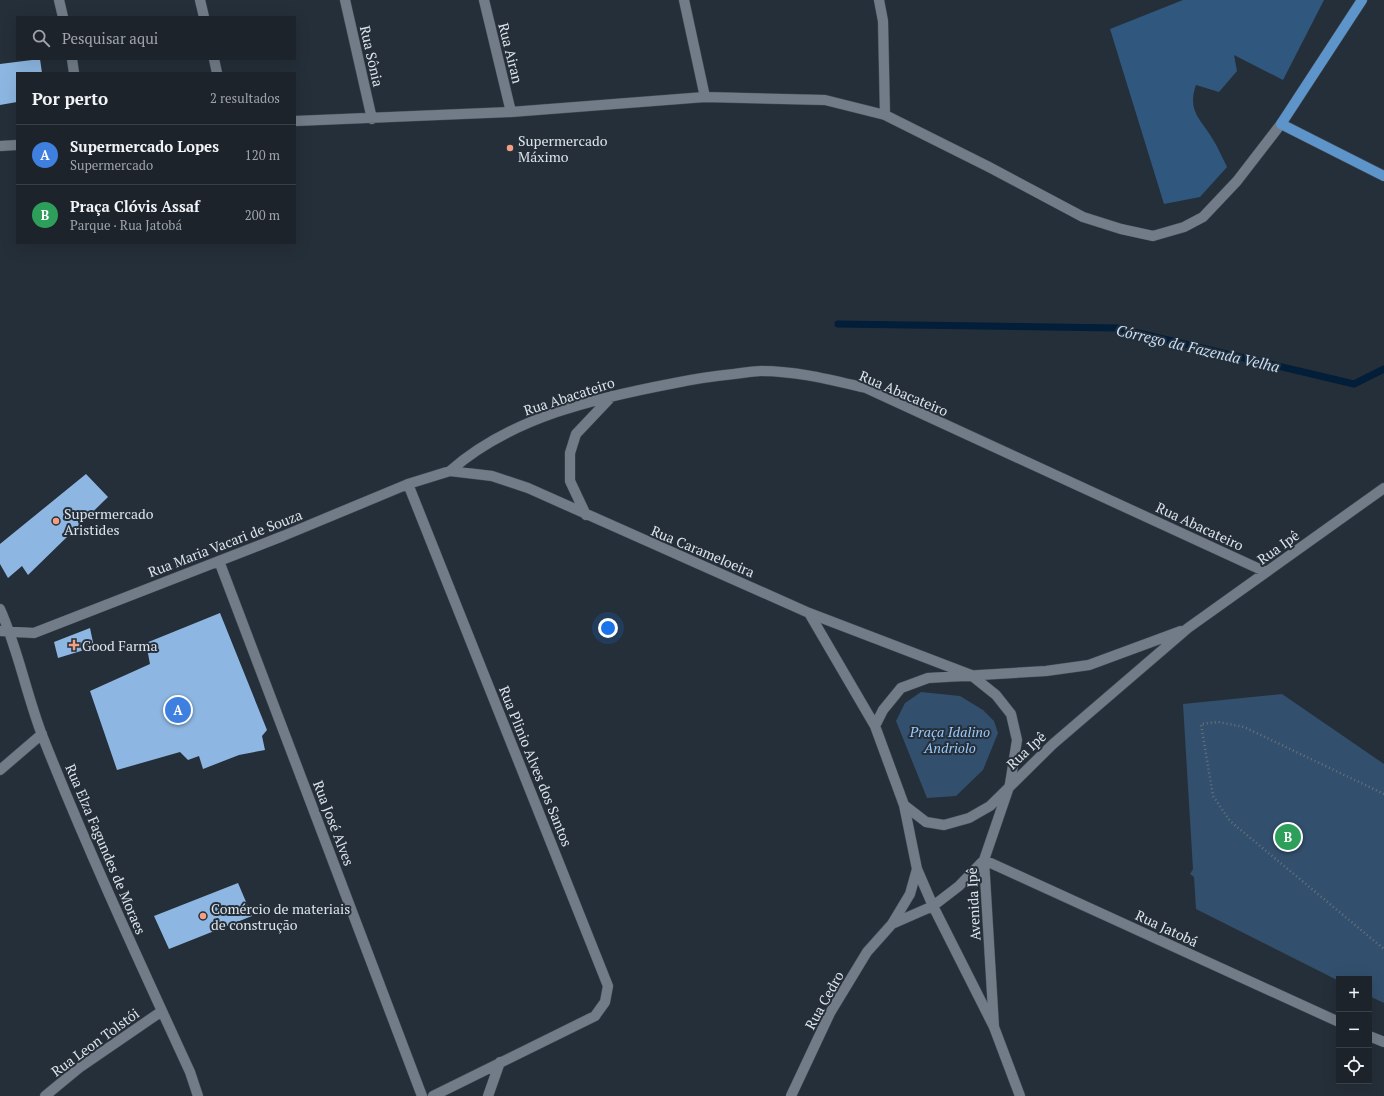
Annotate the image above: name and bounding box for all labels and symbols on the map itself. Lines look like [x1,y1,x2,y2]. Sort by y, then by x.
street label: Rua Airan [494,21,528,86]
street label: Rua Sônia [356,24,388,88]
place label: Supermercado Máximo [518,131,608,166]
marker: Supermercado Máximo [505,143,515,153]
water label: Córrego da Fazenda Velha [1114,319,1282,377]
street label: Rua Abacateiro [857,366,951,420]
street label: Rua Abacateiro [521,372,617,420]
street label: Rua Abacateiro [1153,497,1247,555]
place label: Supermercado Aristides [64,504,154,539]
street label: Rua Maria Vacari de Souza [145,505,305,581]
marker: Supermercado Aristides [51,516,61,526]
street label: Rua Carameloeira [648,521,758,581]
street label: Rua Ipê [1253,525,1303,569]
your location [598,618,618,638]
place label: Good Farma [82,636,158,655]
marker: Good Farma [69,640,79,650]
street label: Rua Plinio Alves dos Santos [495,683,577,849]
pin: A [165,695,191,725]
park label: Praça Idalino Andriolo [909,722,990,757]
street label: Rua Ipê [1002,727,1050,773]
street label: Rua Elza Fagundes de Moraes [61,761,151,937]
street label: Rua José Alves [309,778,359,868]
pin: B [1275,822,1301,852]
street label: Avenida Ipê [962,867,984,941]
place label: Comércio de materiais de construção [211,899,350,934]
street label: Rua Jatobá [1133,905,1201,951]
marker: Comércio de materiais de construção [198,911,208,921]
street label: Rua Cedro [800,967,848,1033]
street label: Rua Leon Tolstói [47,1004,143,1080]

